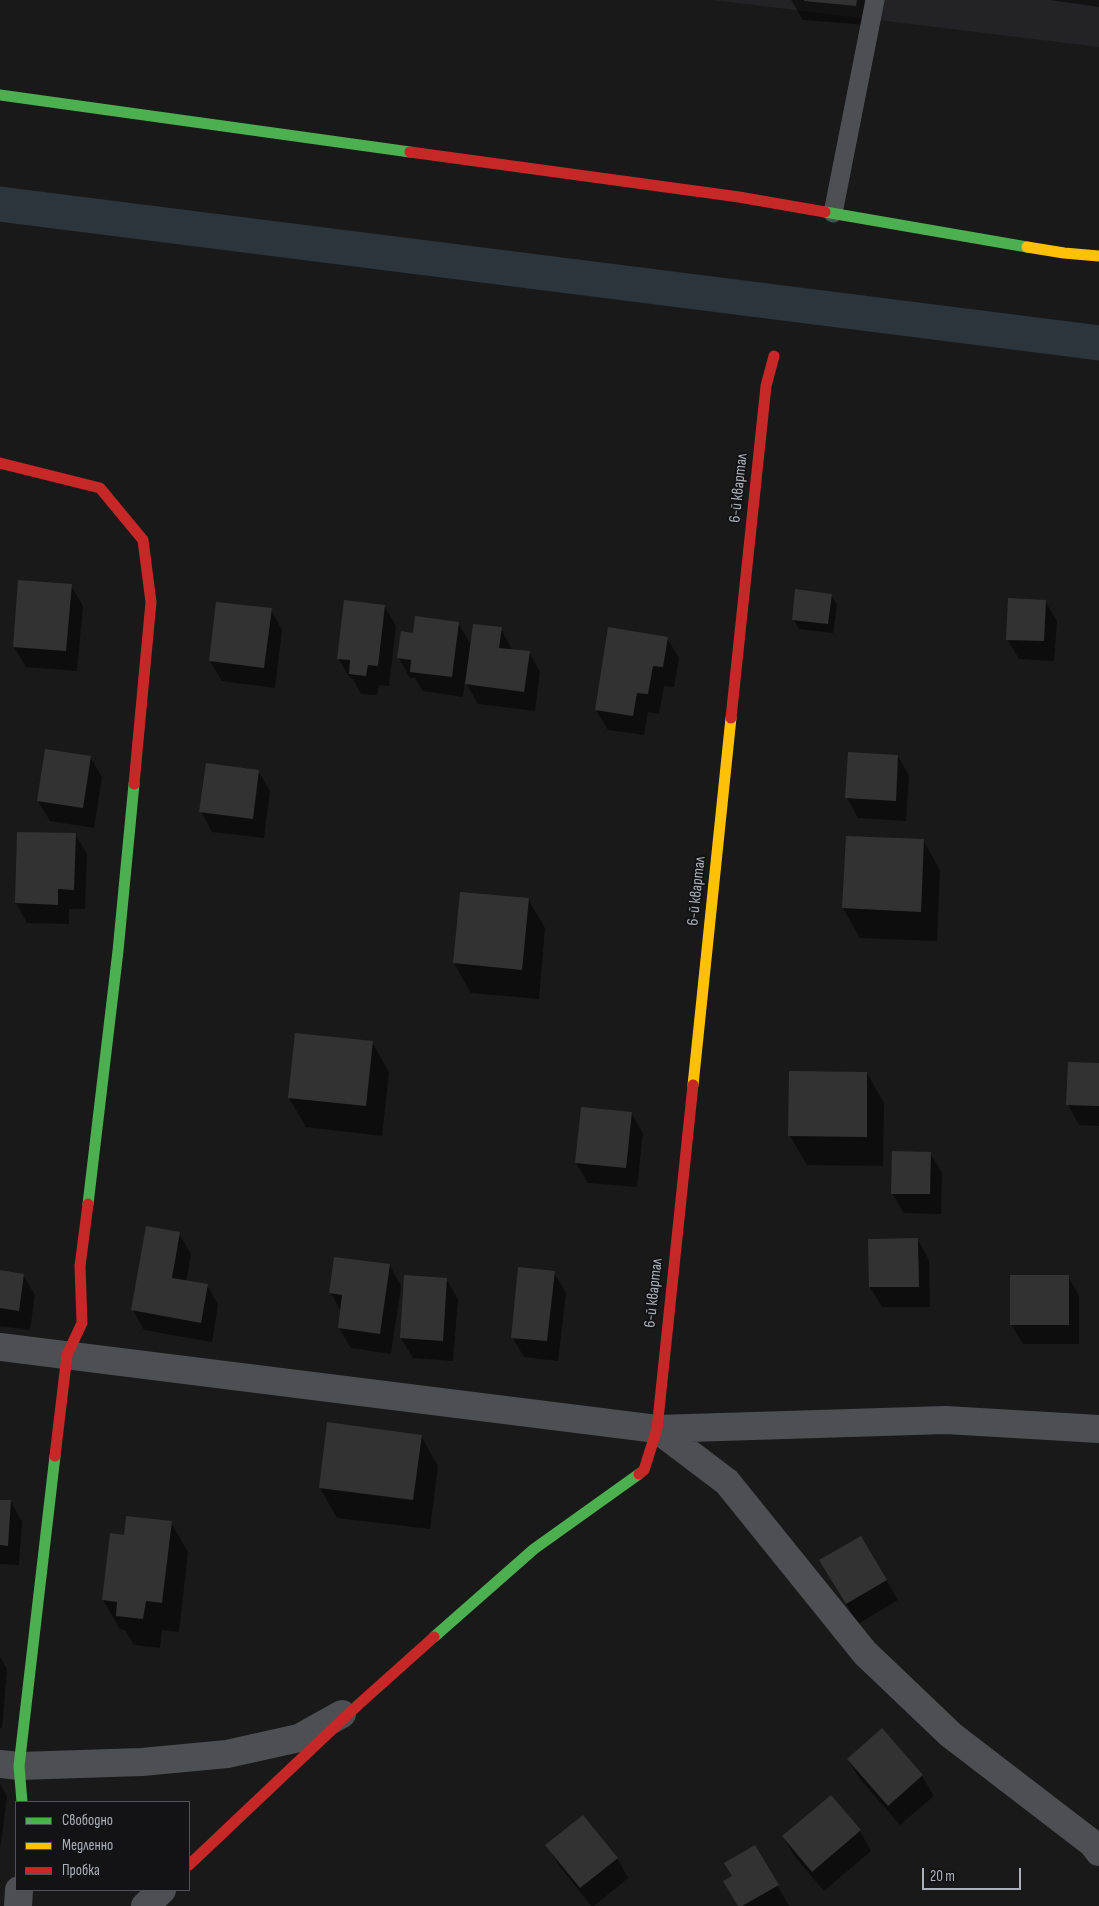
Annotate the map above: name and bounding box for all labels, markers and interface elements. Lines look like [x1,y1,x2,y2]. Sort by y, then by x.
street label: 6-й квартал [726,452,752,524]
street label: 6-й квартал [684,855,710,927]
street label: 6-й квартал [641,1257,667,1329]
legend [15,1801,190,1891]
text: Свободно [62,1811,113,1830]
text: Медленно [62,1836,113,1855]
scale bar [924,1858,1023,1890]
text: Пробка [62,1861,100,1880]
text: 20 m [930,1867,955,1886]

